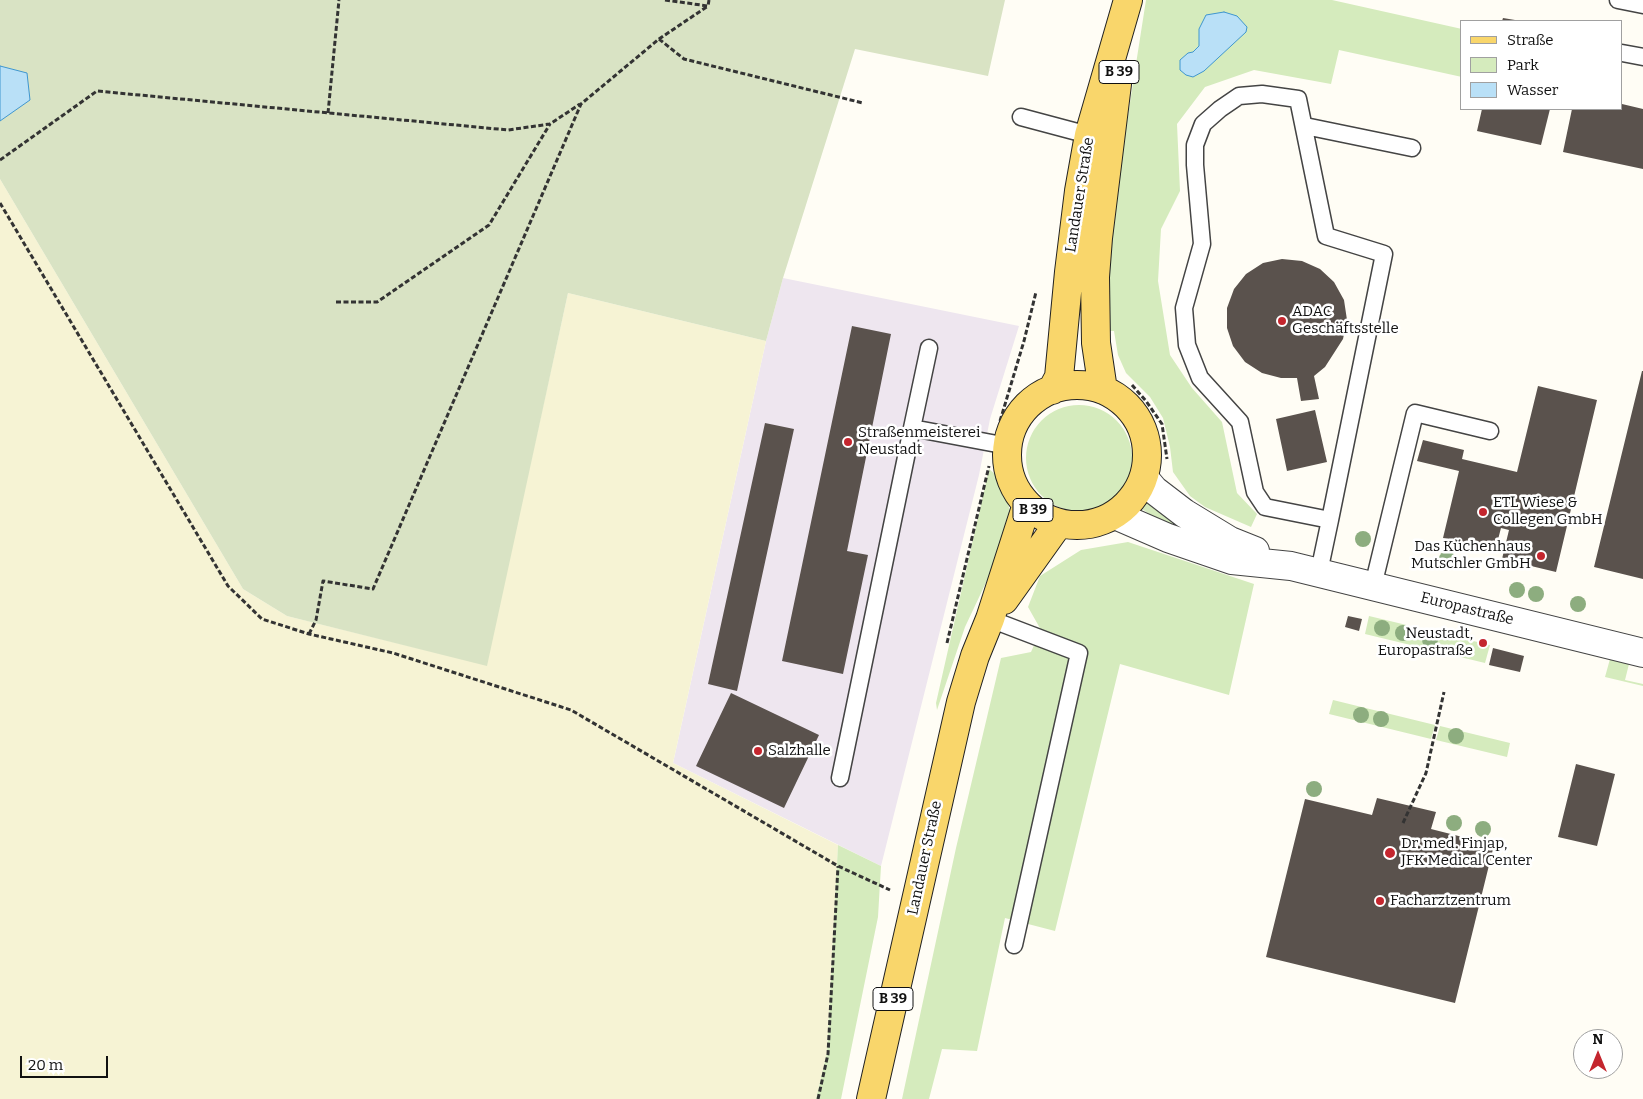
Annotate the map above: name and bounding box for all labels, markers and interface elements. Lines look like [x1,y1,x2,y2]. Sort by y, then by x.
legend [1460,20,1623,110]
text: Straße [1507,31,1553,49]
text: Park [1507,56,1539,74]
road number: B 39 [1099,61,1139,84]
text: Wasser [1507,81,1558,99]
street label: Landauer Straße [1062,136,1098,254]
place label: ADAC Geschäftsstelle [1292,303,1399,338]
marker: ADAC Geschäftsstelle [1276,315,1288,327]
place label: Straßenmeisterei Neustadt [858,424,980,459]
marker: Straßenmeisterei Neustadt [842,436,854,448]
place label: ETL Wiese & Collegen GmbH [1493,494,1603,529]
road number: B 39 [1013,498,1053,522]
marker: ETL Wiese & Collegen GmbH [1477,506,1489,518]
place label: Das Küchenhaus Mutschler GmbH [1411,538,1531,573]
marker: Das Küchenhaus Mutschler GmbH [1535,550,1547,562]
street label: Europastraße [1419,589,1515,629]
place label: Neustadt, Europastraße [1378,625,1473,660]
marker: Neustadt, Europastraße [1477,637,1489,649]
place label: Salzhalle [768,742,831,760]
marker: Salzhalle [752,745,764,757]
street label: Landauer Straße [904,799,946,917]
place label: Dr. med. Finjap, JFK Medical Center [1401,835,1532,870]
marker: Dr. med. Finjap, JFK Medical Center [1383,846,1397,860]
place label: Facharztzentrum [1390,892,1511,910]
marker: Facharztzentrum [1374,895,1386,907]
road number: B 39 [873,988,913,1011]
north arrow [1573,1029,1623,1079]
text: N [1593,1031,1603,1048]
scale bar [22,1046,110,1078]
text: 20 m [28,1056,63,1074]

